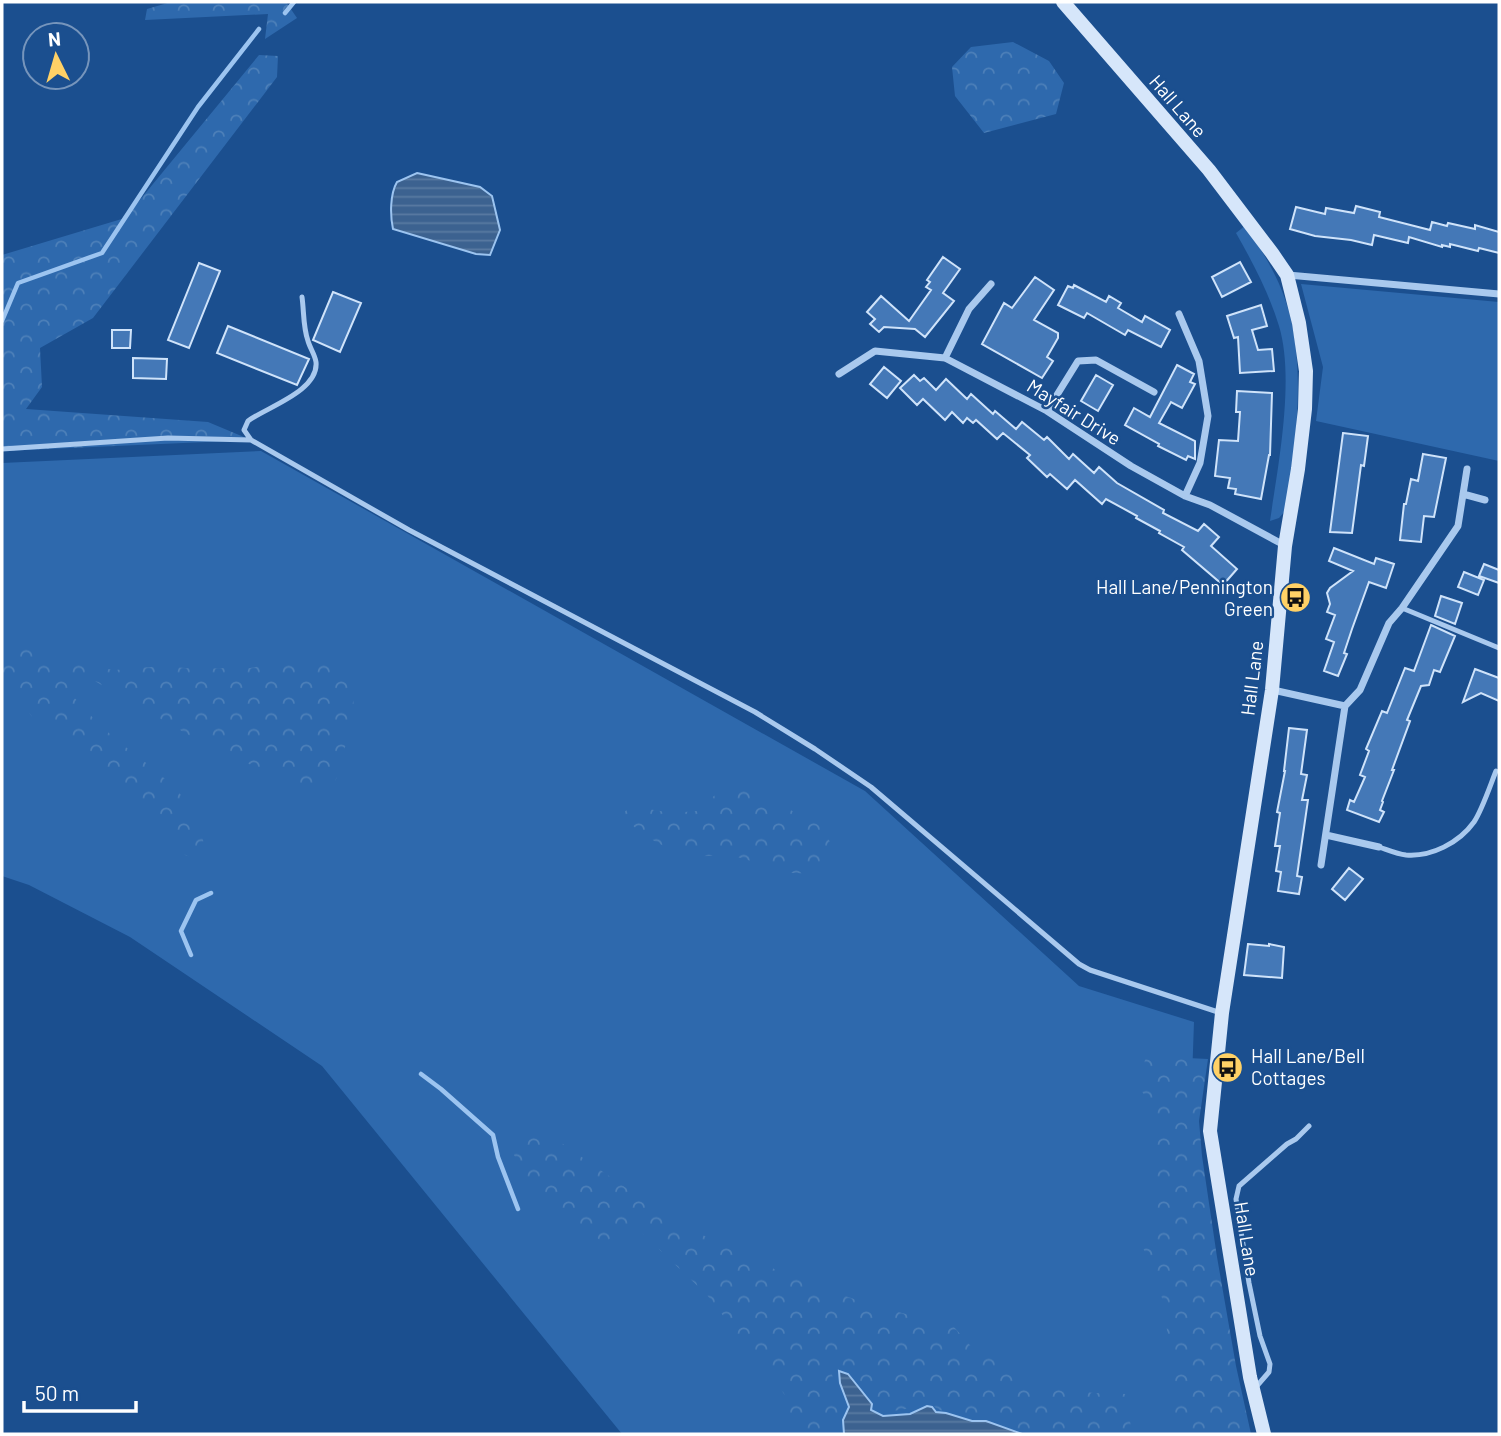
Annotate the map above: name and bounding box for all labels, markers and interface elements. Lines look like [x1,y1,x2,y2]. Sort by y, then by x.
north arrow [21,21,91,91]
text: N [47,27,62,51]
street label: Hall Lane [1145,70,1212,142]
street label: Mayfair Drive [1023,374,1125,449]
place label: Hall Lane/Pennington Green [1096,575,1273,620]
bus stop icon: Hall Lane/Pennington Green [1279,581,1313,615]
street label: Hall Lane [1235,639,1268,717]
place label: Hall Lane/Bell Cottages [1251,1044,1365,1089]
bus stop icon: Hall Lane/Bell Cottages [1211,1050,1245,1084]
street label: Hall Lane [1230,1200,1265,1278]
scale bar [24,1370,136,1414]
text: 50 m [35,1380,79,1405]

